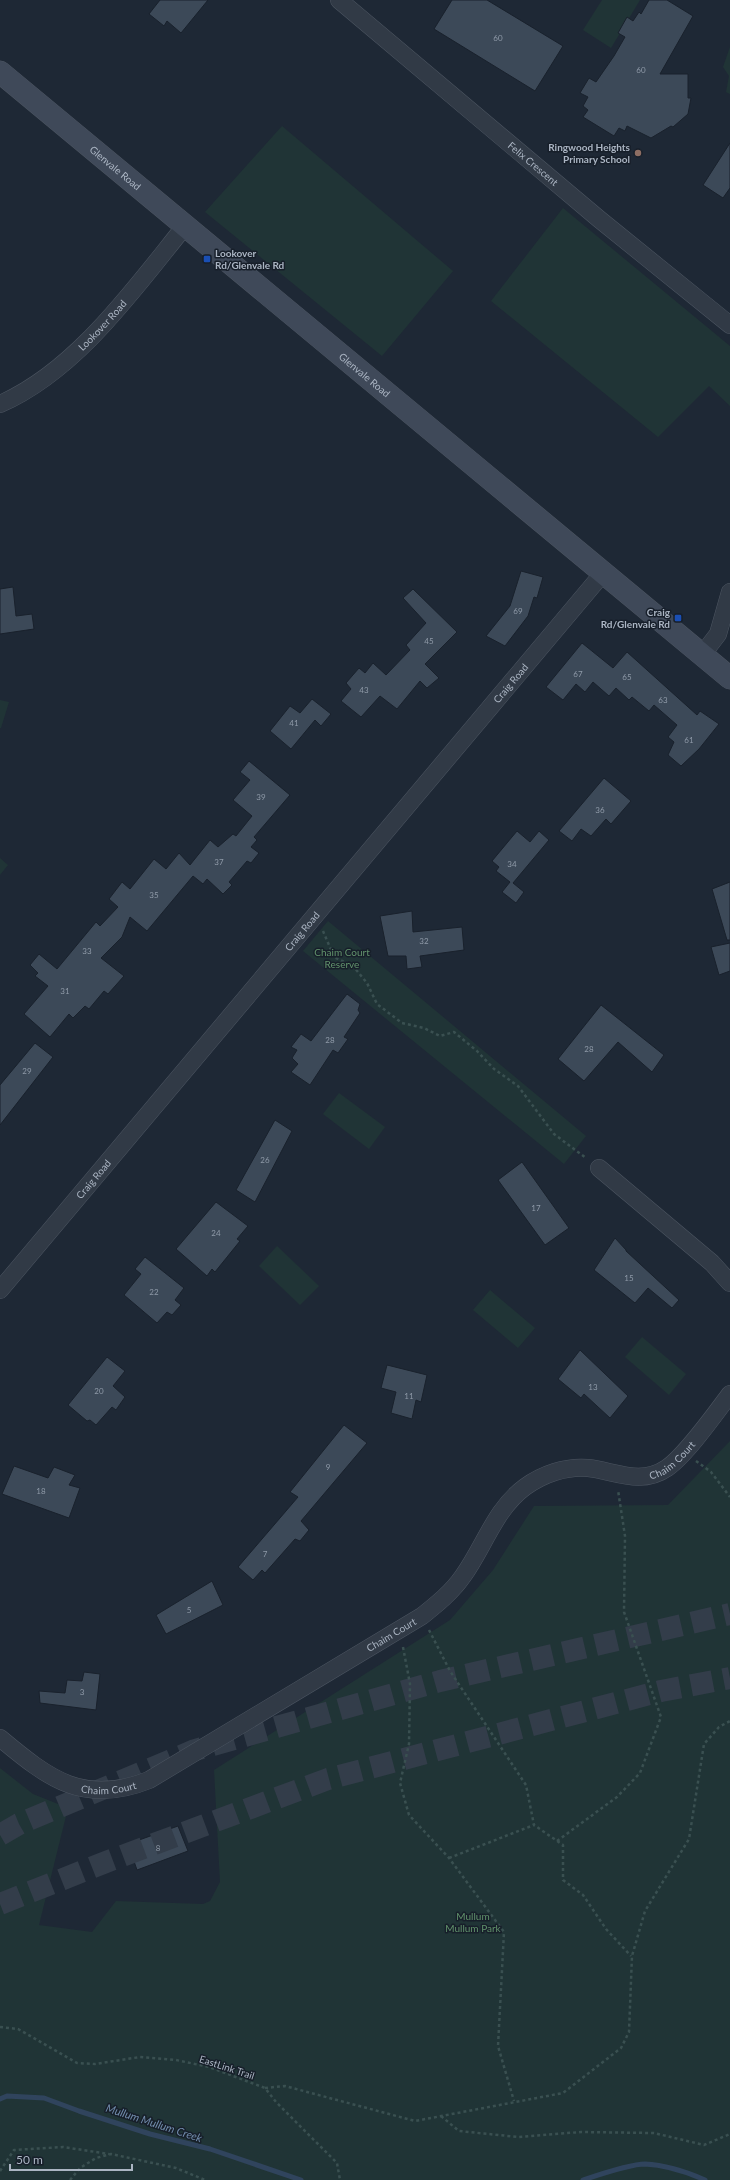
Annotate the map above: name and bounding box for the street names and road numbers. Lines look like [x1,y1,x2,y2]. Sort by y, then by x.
street label: Felix Crescent [506,139,561,188]
street label: Glenvale Road [87,143,143,193]
street label: Lookover Road [76,297,129,353]
street label: Glenvale Road [337,350,393,399]
street label: Craig Road [491,661,530,705]
street label: Craig Road [282,909,322,953]
street label: Craig Road [73,1157,113,1201]
street label: Chaim Court [648,1438,698,1482]
street label: Chaim Court [364,1615,418,1654]
street label: Chaim Court [80,1779,138,1796]
street label: EastLink Trail [198,2052,256,2082]

